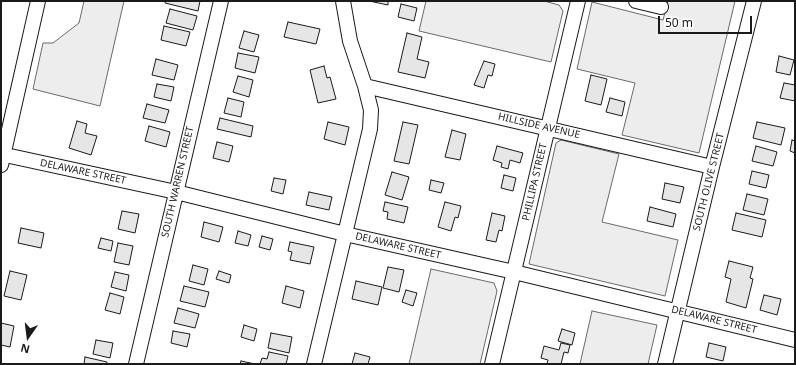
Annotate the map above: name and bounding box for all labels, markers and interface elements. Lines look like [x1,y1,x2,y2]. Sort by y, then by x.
scale bar [660,8,754,34]
text: 50 m [665,14,693,31]
street label: HILLSIDE AVENUE [497,111,581,141]
street label: SOUTH WARREN STREET [159,125,197,239]
street label: SOUTH OLIVE STREET [691,132,727,232]
street label: PHILLIPA STREET [520,142,550,222]
street label: DELAWARE STREET [39,157,127,187]
street label: DELAWARE STREET [354,230,442,262]
street label: DELAWARE STREET [670,304,758,336]
north arrow [8,317,48,357]
text: N [19,341,31,357]

